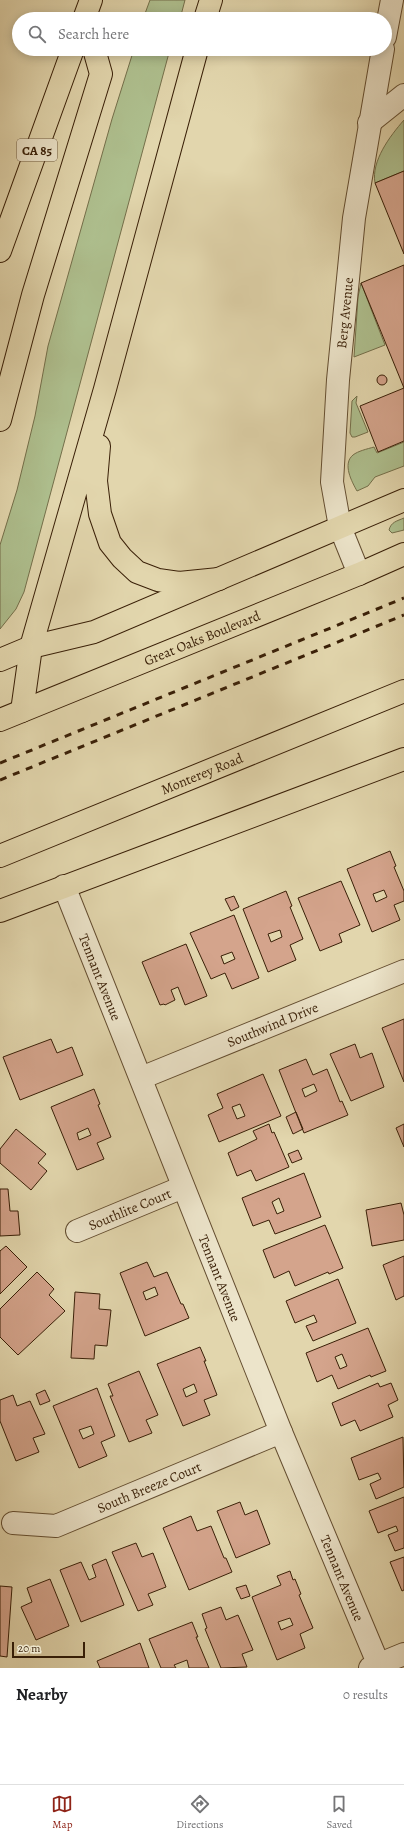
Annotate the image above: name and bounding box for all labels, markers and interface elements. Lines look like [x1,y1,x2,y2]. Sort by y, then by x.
search box [12,12,392,56]
icon: search [26,23,48,45]
text: Search here [58,24,129,44]
road number: CA 85 [17,139,57,161]
street label: Berg Avenue [332,276,358,349]
street label: Great Oaks Boulevard [141,606,263,670]
street label: Monterey Road [158,748,246,799]
street label: Tennant Avenue [74,931,126,1023]
street label: Southwind Drive [224,997,321,1052]
street label: Southlite Court [85,1183,174,1235]
street label: Tennant Avenue [194,1232,246,1324]
street label: South Breeze Court [94,1457,204,1517]
street label: Tennant Avenue [316,1532,369,1624]
scale bar [12,1640,85,1659]
text: 20 m [18,1641,40,1656]
text: Nearby [16,1683,67,1706]
text: 0 results [343,1686,388,1703]
tab: Map [51,1793,73,1832]
tab: Directions [176,1793,224,1832]
tab: Saved [326,1793,353,1832]

